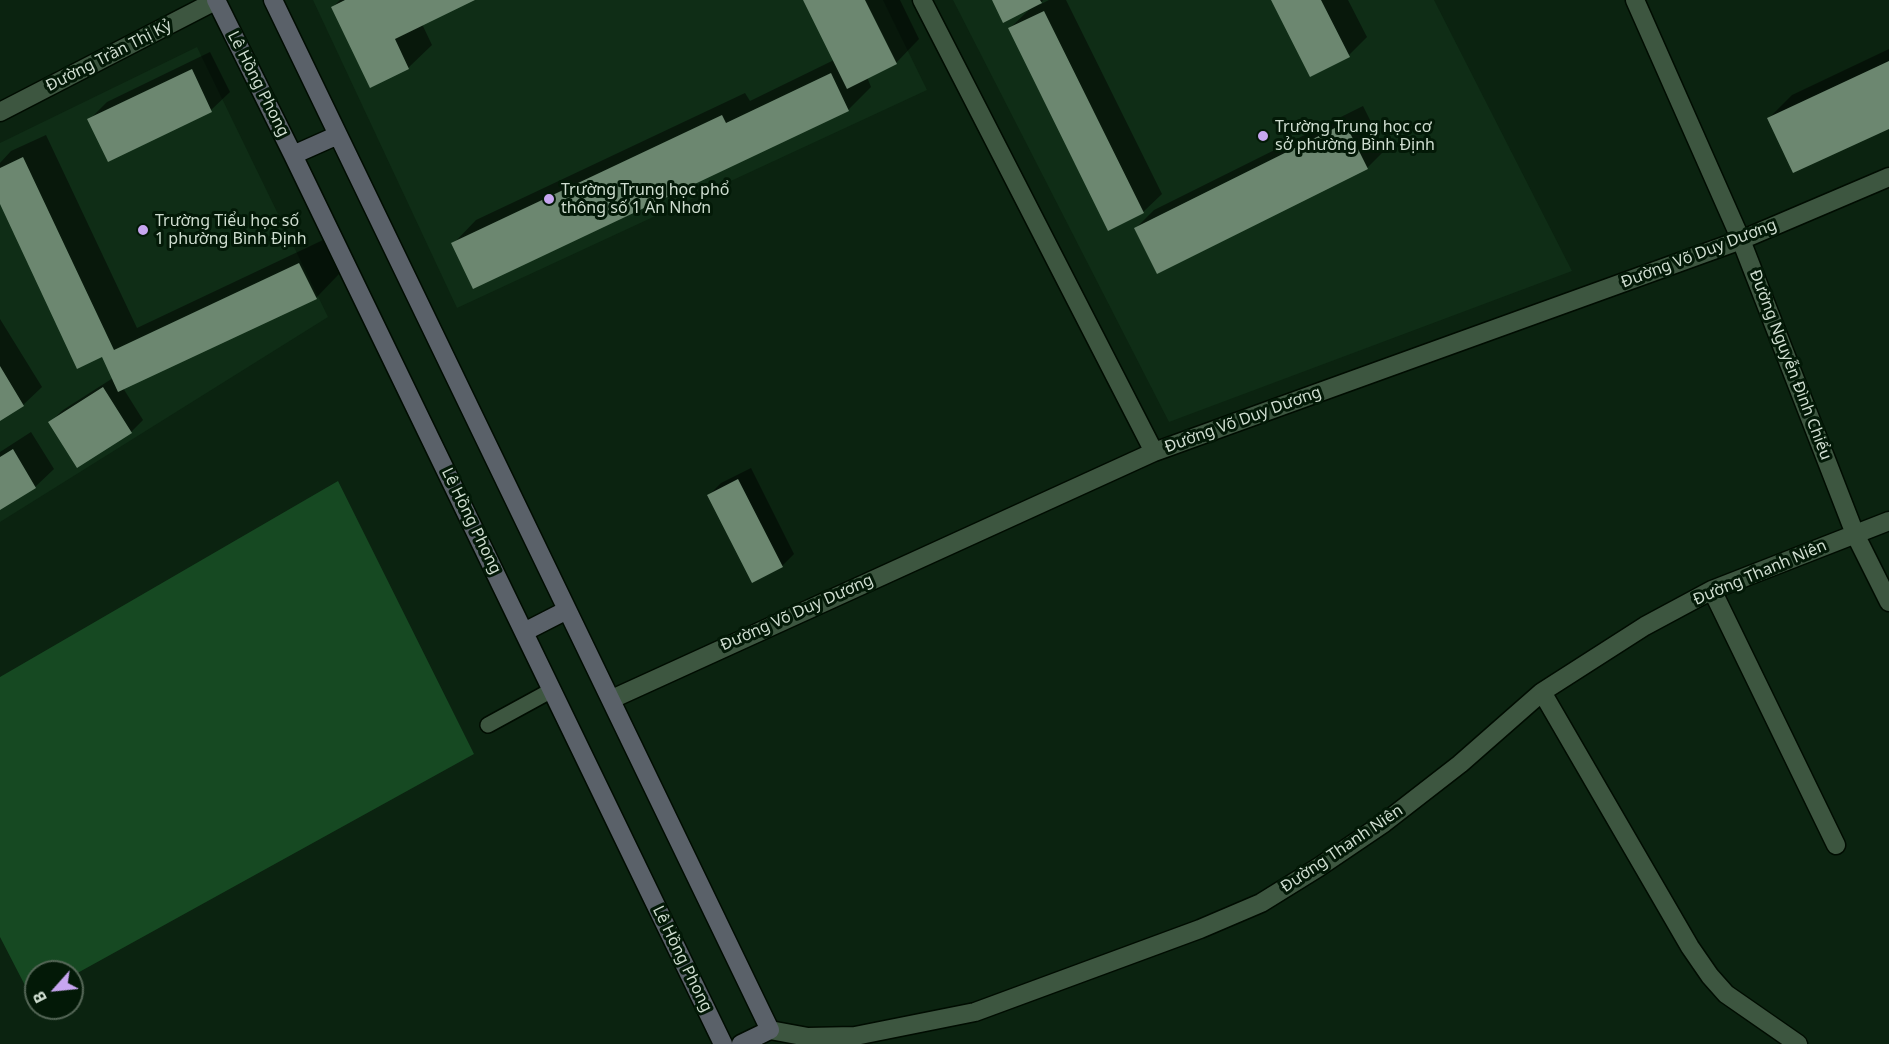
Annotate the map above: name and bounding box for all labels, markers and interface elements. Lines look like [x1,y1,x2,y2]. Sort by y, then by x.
street label: Đường Trần Thị Kỷ [43,16,175,96]
street label: Lê Hồng Phong [223,28,293,140]
place label: Trường Trung học cơ sở phường Bình Định [1275,117,1435,155]
marker: Trường Trung học cơ sở phường Bình Định [1256,129,1270,143]
place label: Trường Trung học phổ thông số 1 An Nhơn [561,180,730,218]
marker: Trường Trung học phổ thông số 1 An Nhơn [542,192,556,206]
place label: Trường Tiểu học số 1 phường Bình Định [155,211,307,249]
street label: Đường Võ Duy Dương [1618,215,1780,293]
marker: Trường Tiểu học số 1 phường Bình Định [136,223,150,237]
street label: Đường Nguyễn Đình Chiểu [1745,267,1835,463]
street label: Đường Võ Duy Dương [1162,383,1324,457]
street label: Lê Hồng Phong [437,465,505,577]
street label: Đường Thanh Niên [1690,536,1830,610]
street label: Đường Võ Duy Dương [718,571,876,655]
street label: Đường Thanh Niên [1277,801,1407,897]
street label: Lê Hồng Phong [648,903,716,1015]
north arrow [24,960,84,1020]
text: B [28,988,52,1007]

